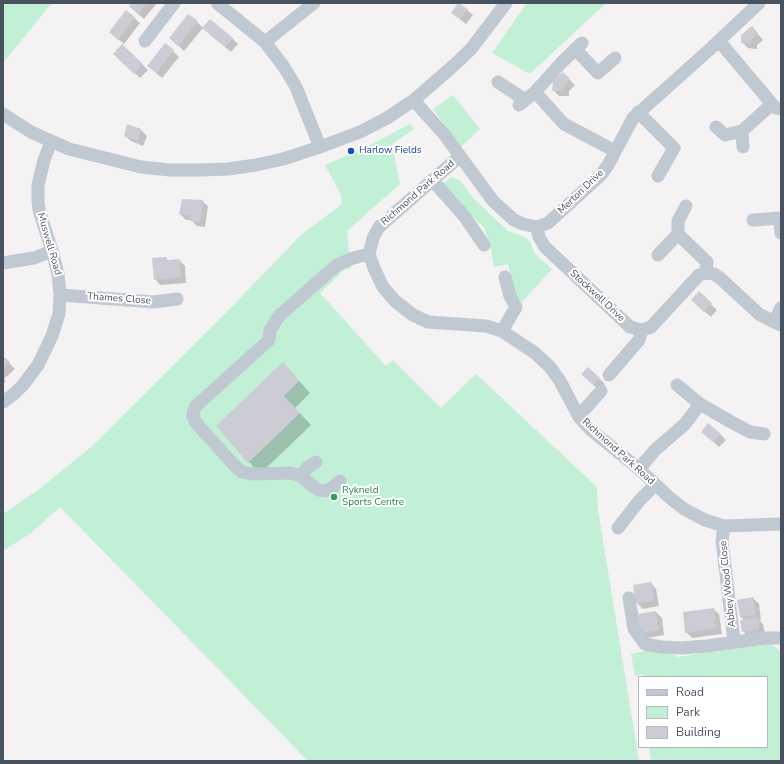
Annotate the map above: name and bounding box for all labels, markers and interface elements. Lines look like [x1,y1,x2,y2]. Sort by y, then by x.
place label: Harlow Fields [359,145,422,157]
marker: Harlow Fields [346,146,356,156]
street label: Richmond Park Road [379,158,457,228]
street label: Merton Drive [556,167,606,217]
street label: Muswell Road [34,211,64,277]
street label: Stockwell Drive [567,268,627,324]
street label: Thames Close [87,291,151,307]
street label: Richmond Park Road [579,416,657,488]
place label: Rykneld Sports Centre [342,485,404,508]
marker: Rykneld Sports Centre [329,492,339,502]
street label: Abbey Wood Close [717,540,739,628]
legend [638,676,768,748]
text: Road [676,684,704,700]
text: Park [676,704,700,720]
text: Building [676,724,721,740]

